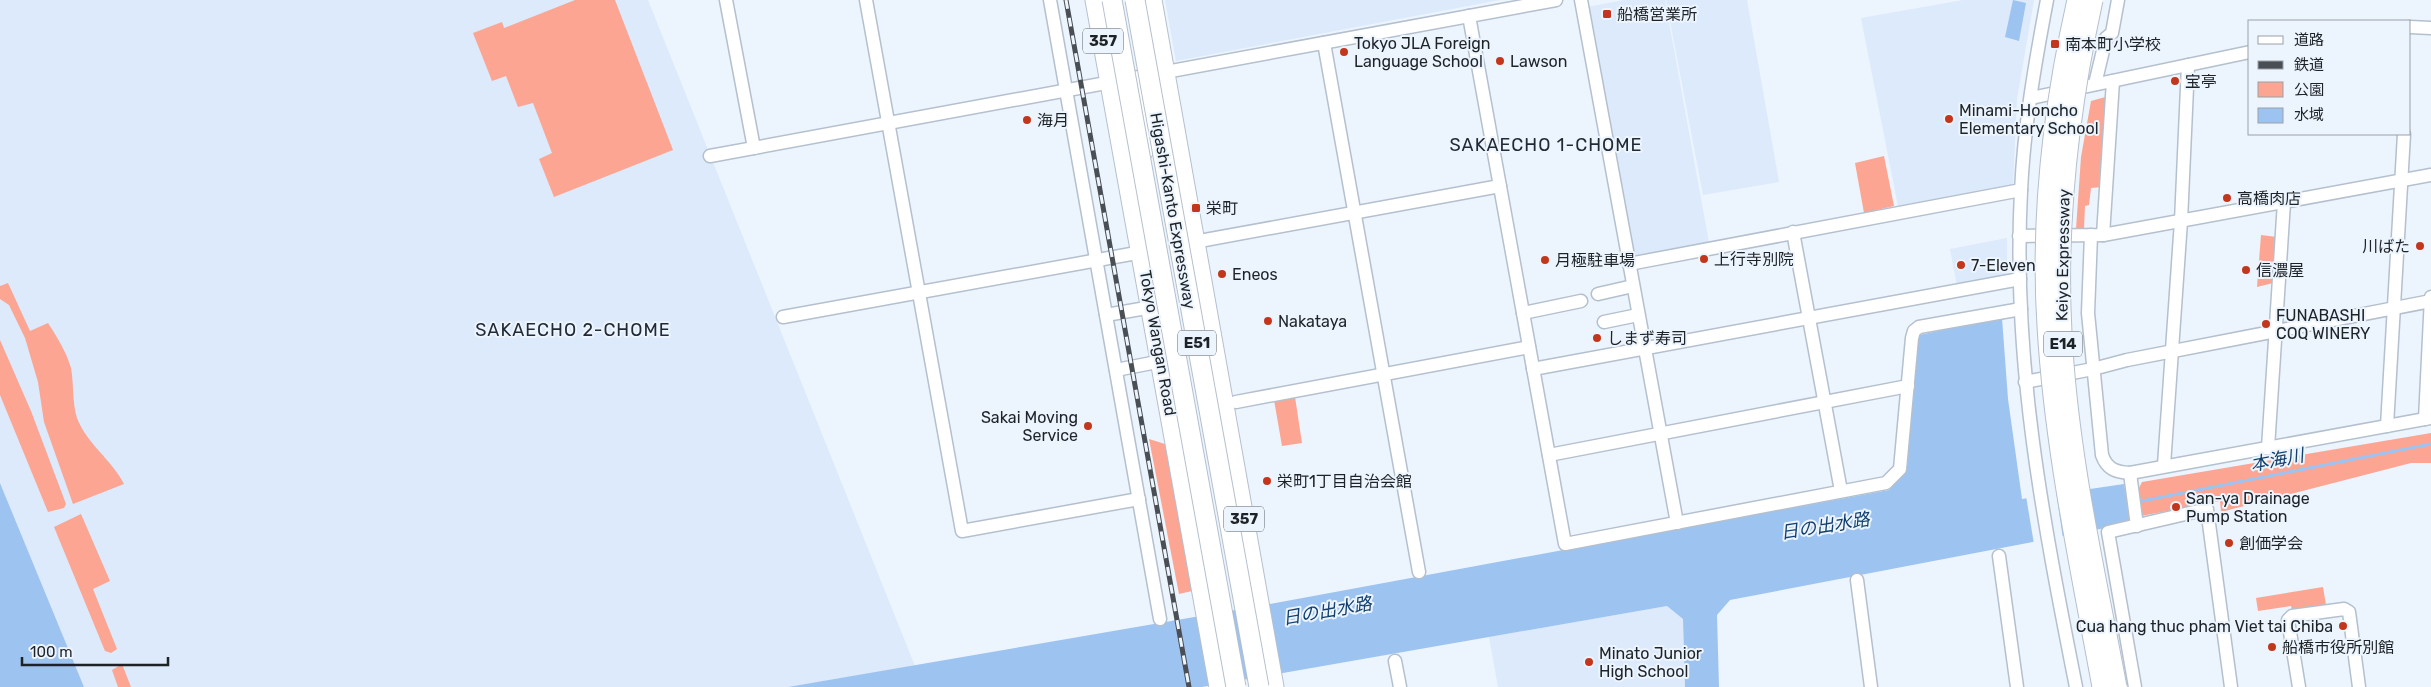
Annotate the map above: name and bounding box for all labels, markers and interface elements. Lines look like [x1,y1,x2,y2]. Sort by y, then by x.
place label: 船橋営業所 [1617,5,1697,24]
marker: 船橋営業所 [1601,8,1613,20]
legend [2248,20,2411,135]
road number: 357 [1083,28,1123,54]
text: 道路 [2294,31,2324,49]
place label: Tokyo JLA Foreign Language School [1354,34,1491,71]
place label: 南本町小学校 [2065,35,2161,54]
marker: 南本町小学校 [2049,38,2061,50]
marker: Tokyo JLA Foreign Language School [1338,46,1350,58]
place label: Lawson [1510,52,1567,71]
marker: Lawson [1494,55,1506,67]
text: 鉄道 [2294,56,2324,74]
place label: 宝亭 [2185,72,2217,91]
marker: 宝亭 [2169,75,2181,87]
text: 公園 [2294,81,2324,99]
place label: Minami-Honcho Elementary School [1959,101,2099,138]
text: 水域 [2294,106,2324,124]
place label: 海月 [1037,111,1069,130]
street label: Higashi-Kanto Expressway [1146,111,1200,311]
marker: Minami-Honcho Elementary School [1943,113,1955,125]
marker: 海月 [1021,114,1033,126]
district label: SAKAECHO 1-CHOME [1450,134,1642,156]
street label: Keiyo Expressway [2052,188,2074,321]
place label: 高橋肉店 [2237,189,2301,208]
marker: 高橋肉店 [2221,192,2233,204]
place label: 栄町 [1206,199,1238,218]
marker: 栄町 [1190,202,1202,214]
place label: 川ばた [2362,237,2410,256]
marker: 川ばた [2414,240,2426,252]
place label: 上行寺別院 [1714,250,1794,269]
place label: 月極駐車場 [1555,251,1635,270]
marker: 上行寺別院 [1698,253,1710,265]
marker: 月極駐車場 [1539,254,1551,266]
place label: 7-Eleven [1971,256,2036,275]
marker: 7-Eleven [1955,259,1967,271]
place label: 信濃屋 [2256,261,2304,280]
marker: 信濃屋 [2240,264,2252,276]
place label: Eneos [1232,265,1278,284]
marker: Eneos [1216,268,1228,280]
street label: Tokyo Wangan Road [1136,269,1180,417]
place label: FUNABASHI COQ WINERY [2276,306,2370,343]
place label: Nakataya [1278,312,1347,331]
marker: Nakataya [1262,315,1274,327]
marker: FUNABASHI COQ WINERY [2260,318,2272,330]
district label: SAKAECHO 2-CHOME [475,319,671,341]
place label: しまず寿司 [1607,329,1687,348]
road number: E51 [1178,330,1216,356]
marker: しまず寿司 [1591,332,1603,344]
road number: E14 [2044,332,2082,356]
place label: Sakai Moving Service [981,408,1078,445]
marker: Sakai Moving Service [1082,420,1094,432]
water label: 本海川 [2248,444,2308,476]
place label: 栄町1丁目自治会館 [1277,472,1412,491]
marker: 栄町1丁目自治会館 [1261,475,1273,487]
place label: San-ya Drainage Pump Station [2186,489,2310,526]
marker: San-ya Drainage Pump Station [2170,501,2182,513]
road number: 357 [1224,506,1264,532]
water label: 日の出水路 [1779,508,1873,544]
place label: 創価学会 [2239,534,2303,553]
marker: 創価学会 [2223,537,2235,549]
water label: 日の出水路 [1281,592,1375,630]
place label: Cua hang thuc pham Viet tai Chiba [2076,617,2333,636]
marker: Cua hang thuc pham Viet tai Chiba [2337,620,2349,632]
scale bar [22,634,169,666]
place label: 船橋市役所別館 [2282,638,2394,657]
marker: 船橋市役所別館 [2266,641,2278,653]
text: 100 m [30,643,72,661]
place label: Minato Junior High School [1599,644,1702,681]
marker: Minato Junior High School [1583,656,1595,668]

